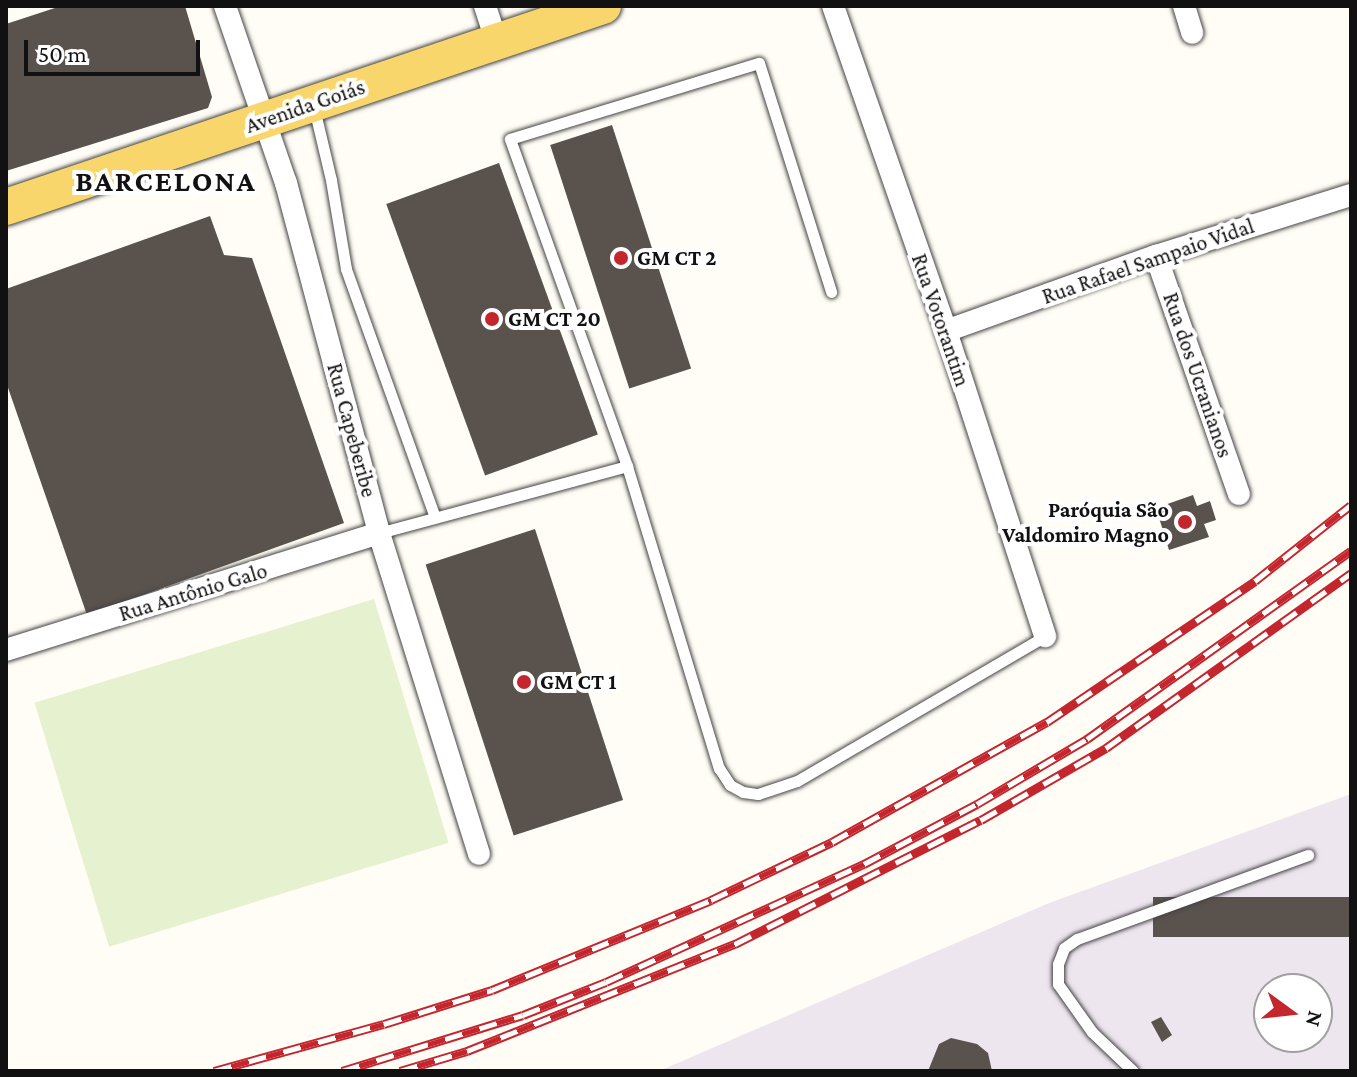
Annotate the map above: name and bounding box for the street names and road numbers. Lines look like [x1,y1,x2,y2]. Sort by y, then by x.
street label: Avenida Goiás [242,73,368,139]
street label: Rua Rafael Sampaio Vidal [1038,212,1258,310]
street label: Rua Votorantim [906,250,976,390]
street label: Rua dos Ucranianos [1157,289,1239,461]
street label: Rua Capeberibe [321,360,383,500]
street label: Rua Antônio Galo [116,557,270,627]

